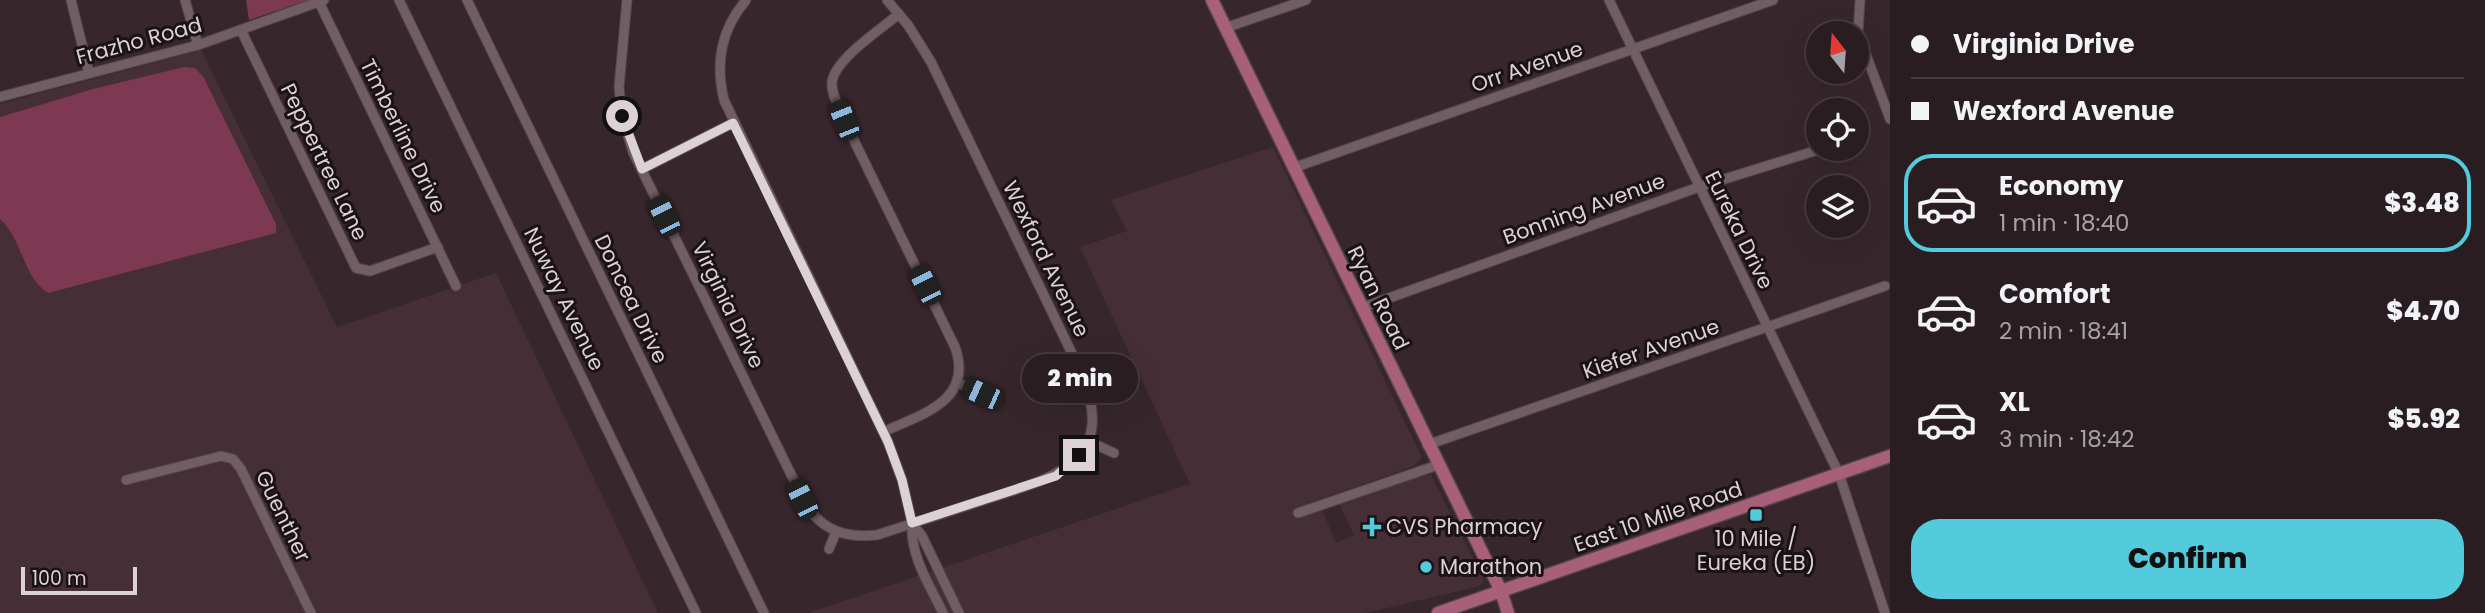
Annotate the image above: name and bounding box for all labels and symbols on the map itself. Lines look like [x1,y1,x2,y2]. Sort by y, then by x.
street label: Frazho Road [73,10,205,71]
north arrow [1806,21,1869,84]
street label: Orr Avenue [1467,34,1587,99]
street label: Timberline Drive [354,54,453,218]
street label: Peppertree Lane [274,78,375,245]
car [827,97,862,143]
route start [606,100,638,132]
street label: Bonning Avenue [1499,166,1669,251]
street label: Eureka Drive [1698,166,1781,294]
street label: Wexford Avenue [996,176,1097,342]
car [646,193,683,239]
street label: Nuway Avenue [517,222,612,375]
street label: Doncea Drive [588,230,675,368]
street label: Virginia Drive [685,237,772,373]
street label: Ryan Road [1341,241,1416,355]
car [907,262,944,308]
street label: Kiefer Avenue [1579,312,1723,386]
callout: 2 min [1021,354,1137,402]
car [959,376,1006,412]
route end [1063,439,1095,471]
street label: Guenther [249,465,318,566]
street label: East 10 Mile Road [1570,474,1746,559]
car [784,476,821,522]
marker: 10 Mile / Eureka (EB) [1748,507,1764,523]
place label: CVS Pharmacy [1386,512,1543,541]
marker: CVS Pharmacy [1364,519,1380,535]
place label: 10 Mile / Eureka (EB) [1697,524,1815,577]
place label: Marathon [1440,552,1542,581]
marker: Marathon [1418,559,1434,575]
scale bar [21,564,136,596]

